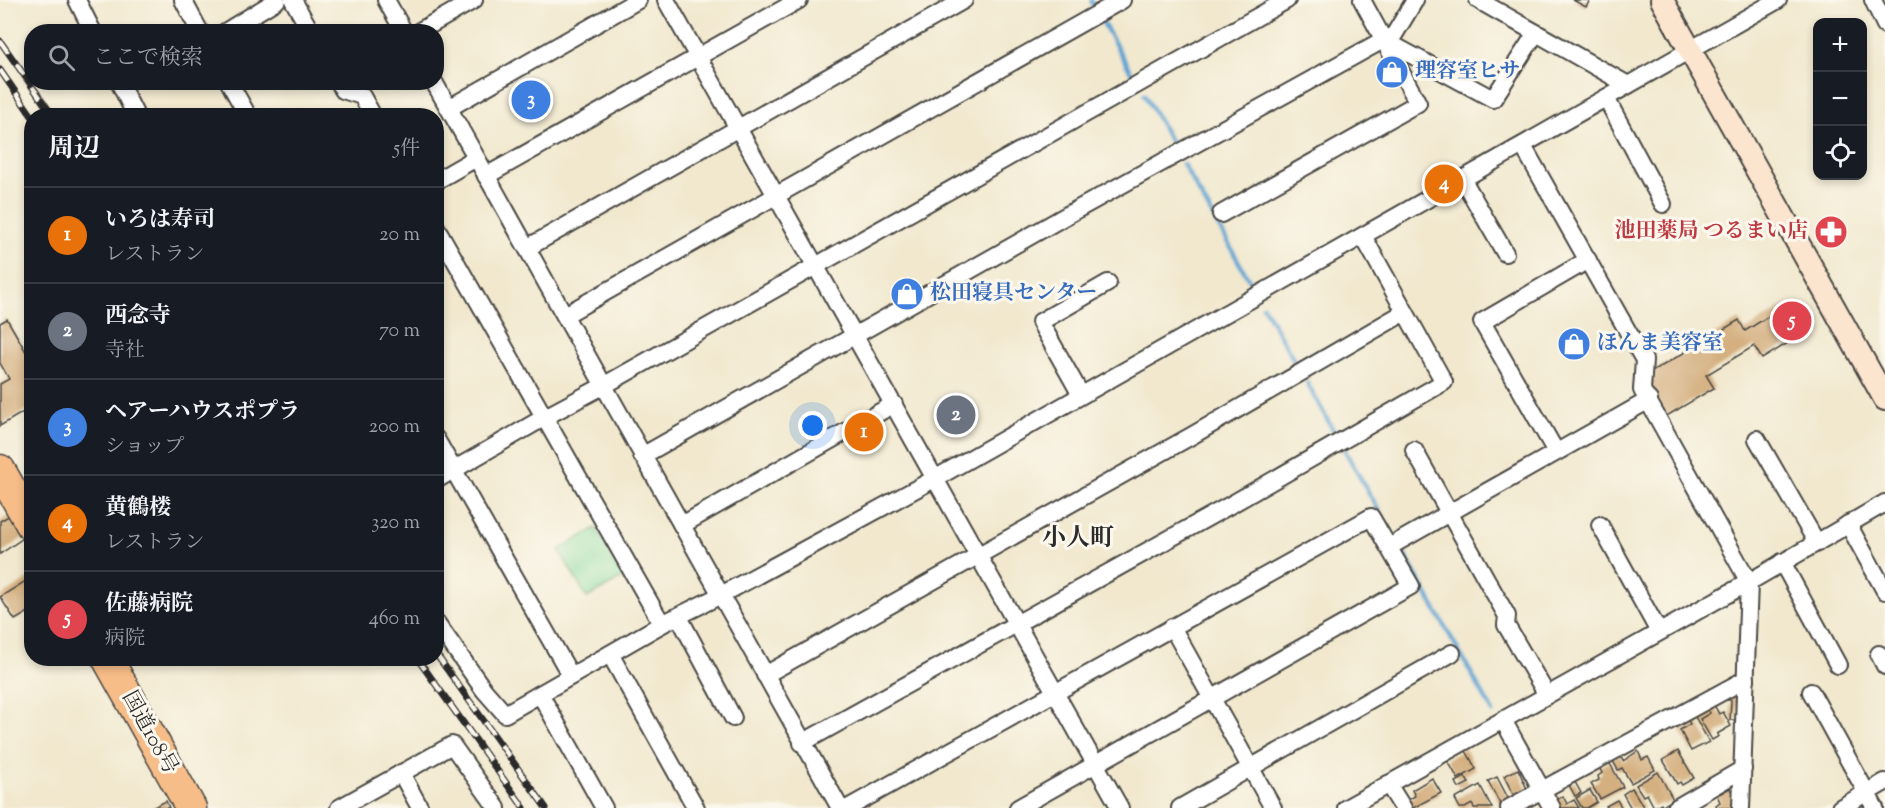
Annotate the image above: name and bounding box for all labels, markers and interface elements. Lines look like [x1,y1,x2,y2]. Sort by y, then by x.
map controls [1813,18,1867,180]
button: + [1813,18,1867,72]
search box [24,24,444,90]
icon: search [45,41,78,74]
text: ここで検索 [93,43,203,75]
shop icon: 理容室ヒサ [1374,54,1410,90]
place label: 理容室ヒサ [1415,57,1520,87]
button: − [1813,72,1867,126]
pin: 3 [512,78,550,122]
button: locate [1813,126,1867,180]
text: 周辺 [48,131,100,168]
text: 5件 [393,135,420,164]
pin: 4 [1424,162,1464,207]
text: いろは寿司 [105,205,215,237]
pharmacy icon: 池田薬局 つるまい店 [1813,214,1849,250]
place label: 池田薬局 つるまい店 [1615,217,1808,247]
text: 1 [64,221,71,250]
text: 20 m [379,221,420,250]
text: レストラン [105,241,204,270]
shop icon: 松田寝具センター [889,276,925,312]
place label: 松田寝具センター [930,279,1097,309]
pin: 5 [1772,298,1812,344]
text: 西念寺 [105,301,171,333]
text: 2 [63,317,72,346]
text: 70 m [379,317,420,346]
shop icon: ほんま美容室 [1556,326,1592,362]
place label: ほんま美容室 [1597,329,1723,359]
text: 寺社 [105,337,145,366]
pin: 2 [936,392,976,438]
text: ヘアーハウスポプラ [105,397,300,429]
pin: 1 [844,410,884,454]
your location [798,411,827,440]
text: 3 [63,413,72,442]
text: 200 m [369,413,420,442]
text: ショップ [105,433,185,462]
text: 黄鶴楼 [105,493,171,525]
text: 4 [62,509,73,538]
text: 320 m [371,509,420,538]
district label: 小人町 [1042,522,1114,556]
text: レストラン [105,529,204,558]
text: 佐藤病院 [105,589,193,621]
text: 5 [64,605,71,634]
text: 460 m [369,605,420,634]
text: 病院 [105,625,145,654]
street label: 国道108号 [114,686,184,780]

